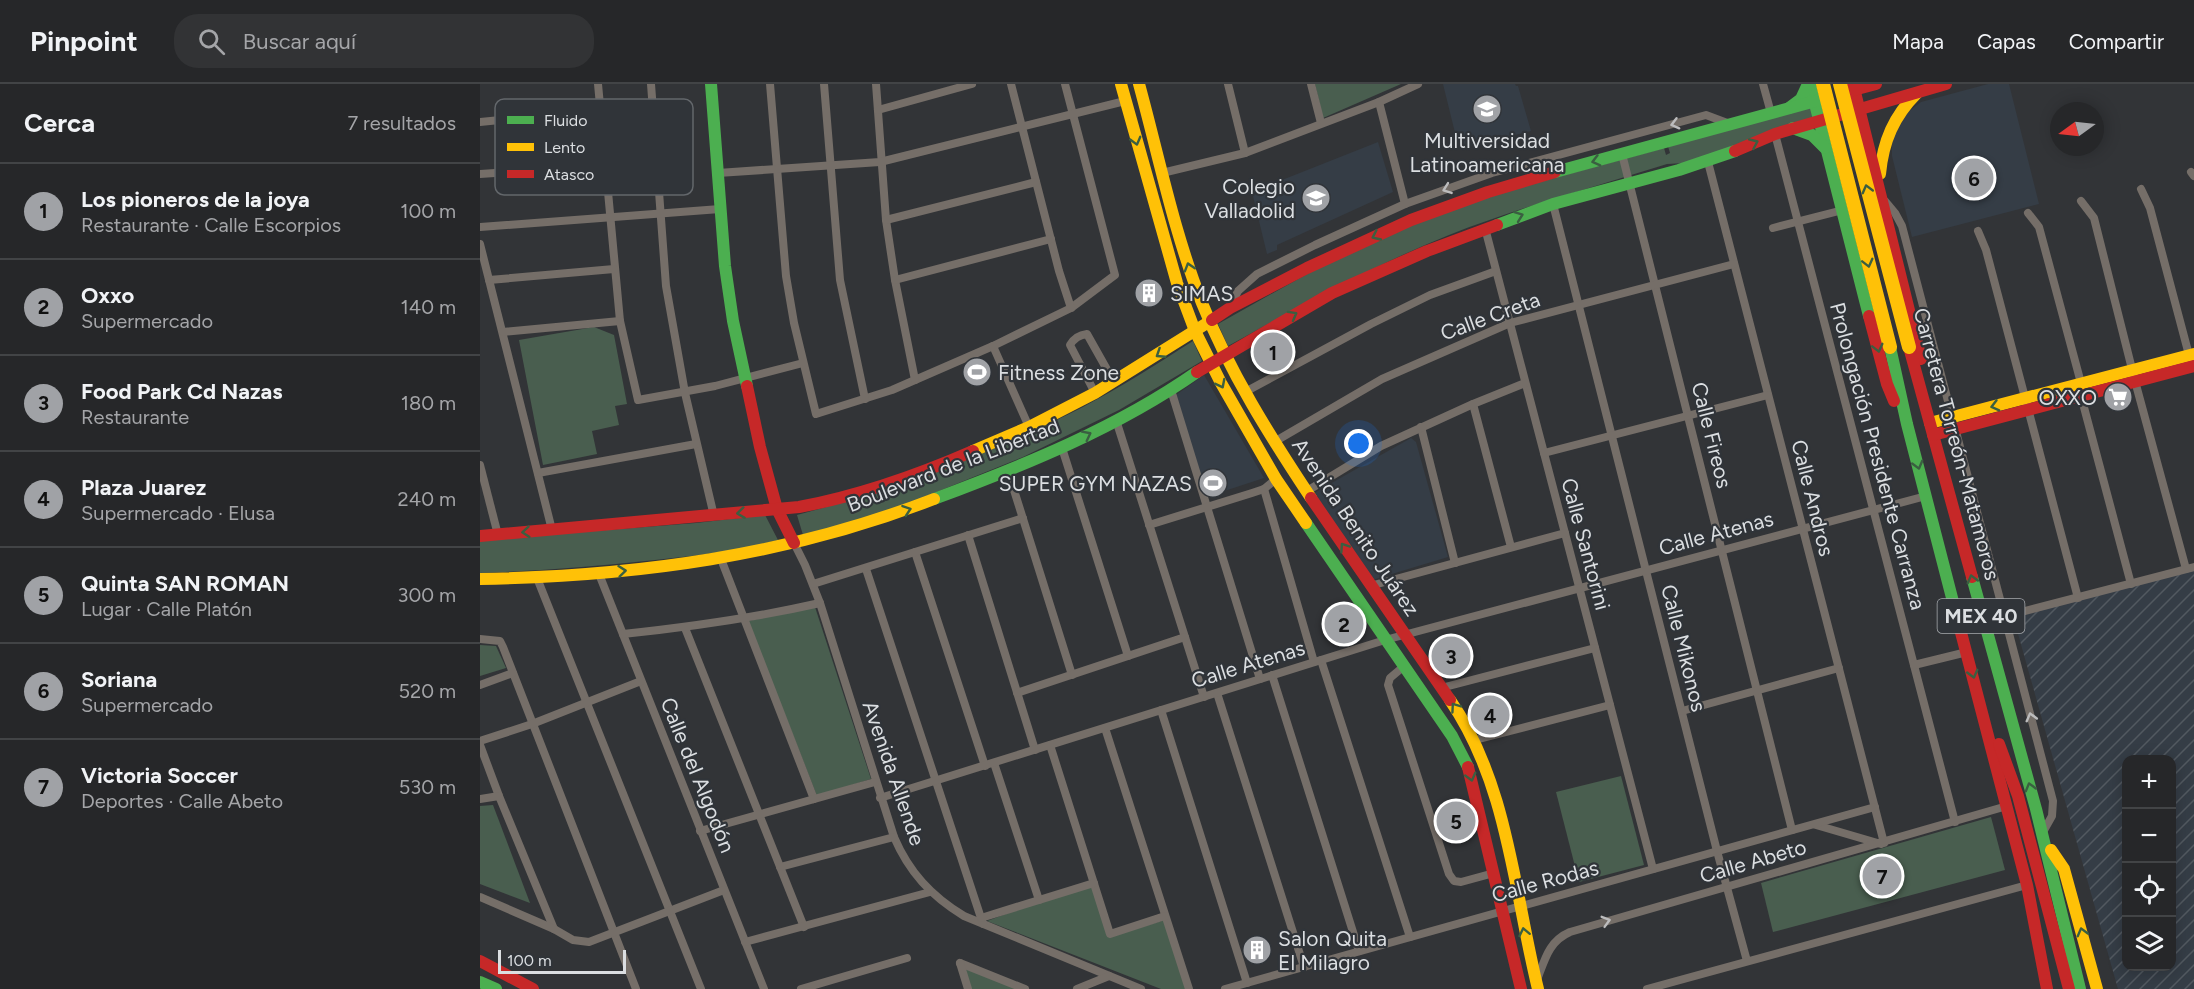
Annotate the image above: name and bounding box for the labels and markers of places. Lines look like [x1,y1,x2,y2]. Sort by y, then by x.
school or university icon: Multiversidad Latinoamericana [1471,93,1503,125]
place label: Multiversidad Latinoamericana [1410,128,1564,177]
pin: 6 [1954,156,1994,200]
place label: Colegio Valladolid [1204,174,1295,223]
school or university icon: Colegio Valladolid [1300,182,1332,214]
building icon: SIMAS [1133,277,1165,309]
place label: SIMAS [1170,281,1233,306]
pin: 1 [1254,330,1292,374]
sports icon: Fitness Zone [961,356,993,388]
place label: Fitness Zone [998,360,1119,385]
supermarket icon: OXXO [2102,381,2134,413]
place label: OXXO [2039,385,2097,410]
sports icon: SUPER GYM NAZAS [1197,467,1229,499]
place label: SUPER GYM NAZAS [999,471,1192,496]
pin: 2 [1324,602,1364,646]
pin: 3 [1432,634,1470,678]
pin: 4 [1470,692,1510,738]
pin: 5 [1436,798,1476,844]
pin: 7 [1862,854,1902,898]
place label: Salon Quita El Milagro [1278,926,1387,975]
building icon: Salon Quita El Milagro [1241,934,1273,966]

